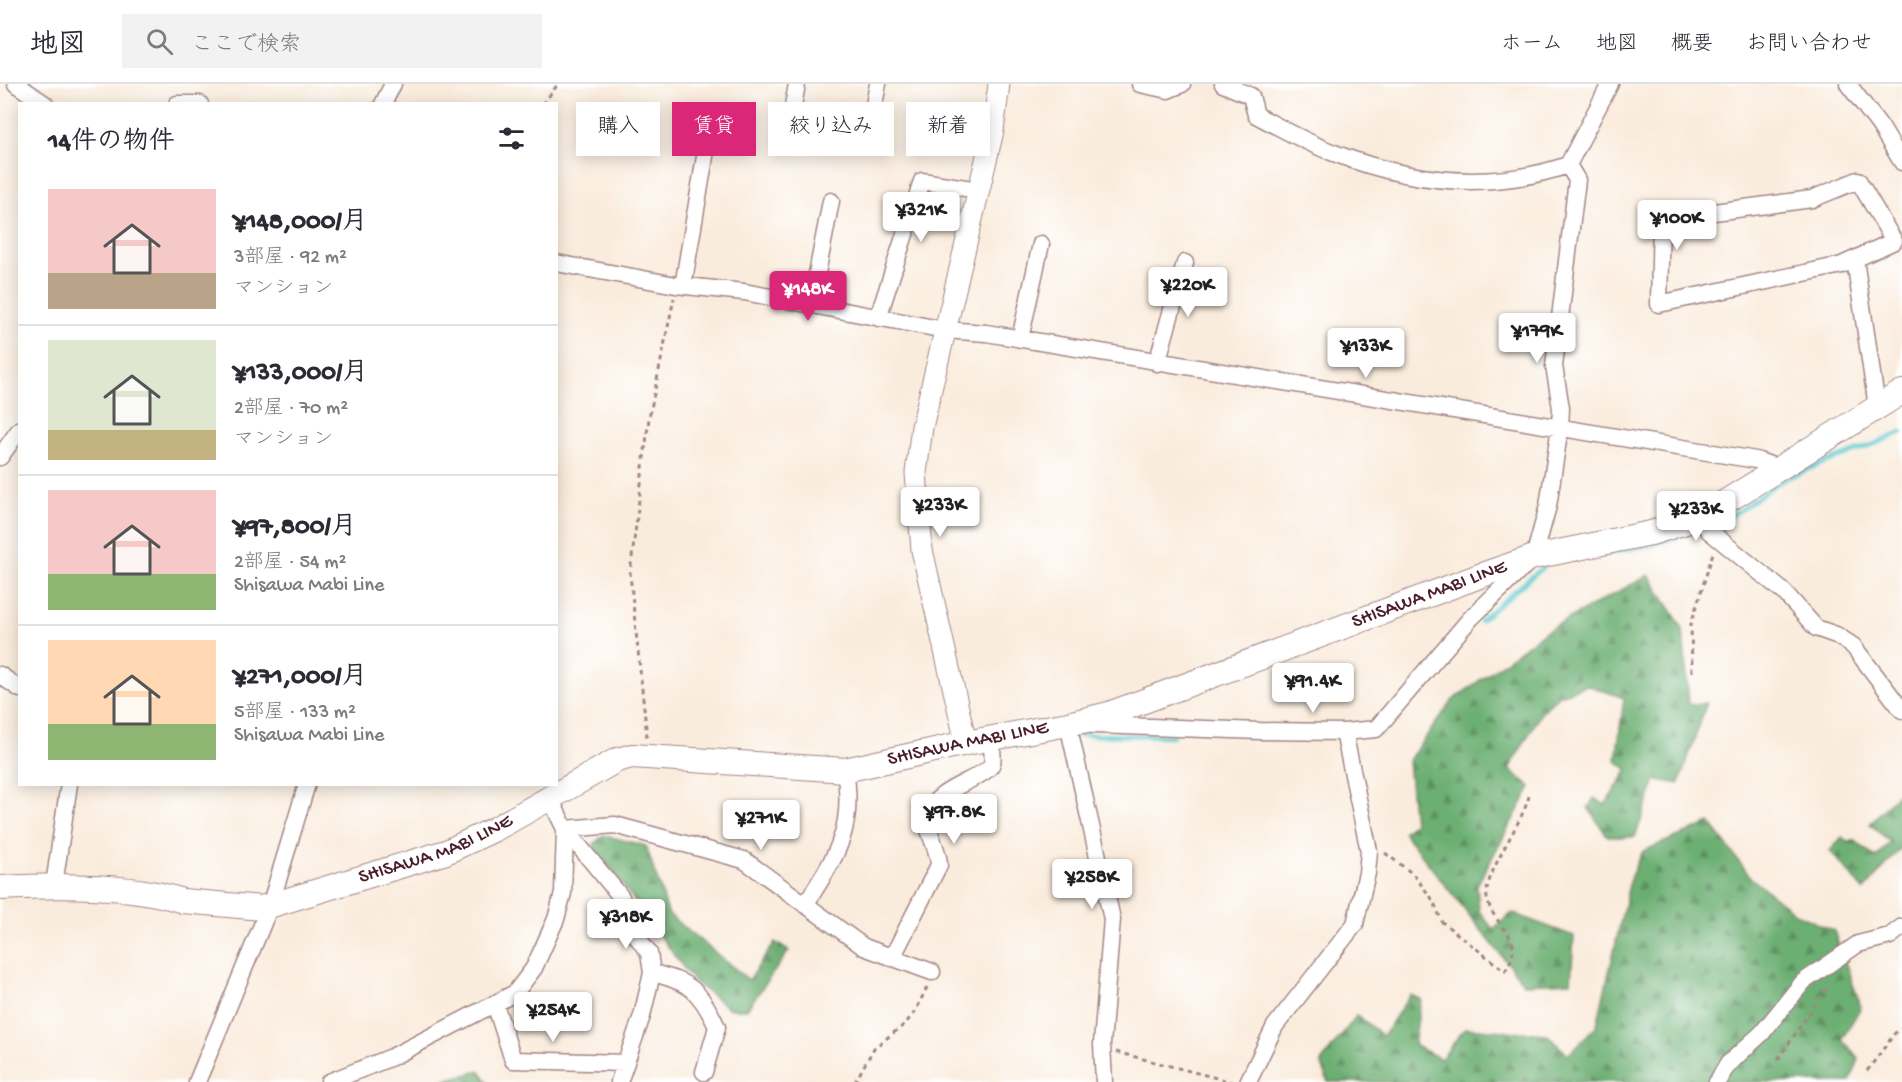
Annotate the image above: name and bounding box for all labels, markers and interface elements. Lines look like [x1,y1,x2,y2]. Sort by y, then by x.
search box [122,14,542,68]
icon: search [143,25,176,58]
text: 地図 [30,30,86,63]
text: ここで検索 [191,33,301,59]
text: ホーム [1501,33,1563,58]
text: 地図 [1596,33,1638,58]
text: 概要 [1671,33,1713,58]
text: お問い合わせ [1746,33,1872,58]
chip: 購入 [576,102,660,156]
chip: 賃貸 [672,102,756,156]
chip: 絞り込み [768,102,894,156]
chip: 新着 [906,102,990,156]
icon: filters [495,122,528,155]
text: 14件の物件 [48,128,175,159]
pin: ¥321K [879,192,963,243]
text: ¥321K [897,200,945,223]
pin: ¥100K [1635,200,1719,251]
text: ¥148,000/月 [234,208,368,239]
text: ¥100K [1651,208,1703,231]
icon: home [96,213,168,285]
text: 3部屋 · 92 m² [234,247,347,270]
pin: ¥220K [1146,267,1230,318]
pin: ¥148K [766,271,850,322]
text: ¥220K [1162,275,1214,298]
text: マンション [234,278,333,301]
text: ¥148K [784,279,832,302]
pin: ¥179K [1495,313,1579,364]
text: ¥179K [1513,321,1561,344]
pin: ¥133K [1324,328,1408,379]
text: ¥133K [1341,336,1391,359]
text: ¥133,000/月 [234,359,368,390]
icon: home [96,364,168,436]
text: 2部屋 · 70 m² [234,398,348,421]
text: マンション [234,429,333,452]
pin: ¥233K [898,487,982,538]
pin: ¥233K [1654,491,1738,542]
text: ¥233K [915,495,965,518]
text: ¥233K [1671,499,1721,522]
text: ¥97,800/月 [234,513,357,544]
icon: home [96,514,168,586]
text: 2部屋 · 54 m² [234,552,346,575]
street label: SHISAWA MABI LINE [1349,555,1511,634]
text: Shisawa Mabi Line [234,575,384,598]
text: ¥271,000/月 [234,663,368,694]
pin: ¥91.4K [1264,663,1362,714]
icon: home [96,664,168,736]
text: ¥91.4K [1286,671,1340,694]
text: 5部屋 · 133 m² [234,702,356,725]
street label: SHISAWA MABI LINE [885,716,1052,772]
text: Shisawa Mabi Line [234,725,384,748]
pin: ¥97.8K [905,794,1003,845]
pin: ¥271K [719,800,803,851]
text: ¥97.8K [925,802,983,825]
text: ¥271K [737,808,785,831]
street label: SHISAWA MABI LINE [356,809,518,889]
pin: ¥258K [1050,859,1134,910]
text: ¥258K [1066,867,1118,890]
pin: ¥318K [584,899,668,950]
text: ¥318K [601,907,651,930]
pin: ¥254K [511,992,595,1043]
text: ¥254K [528,1000,578,1023]

